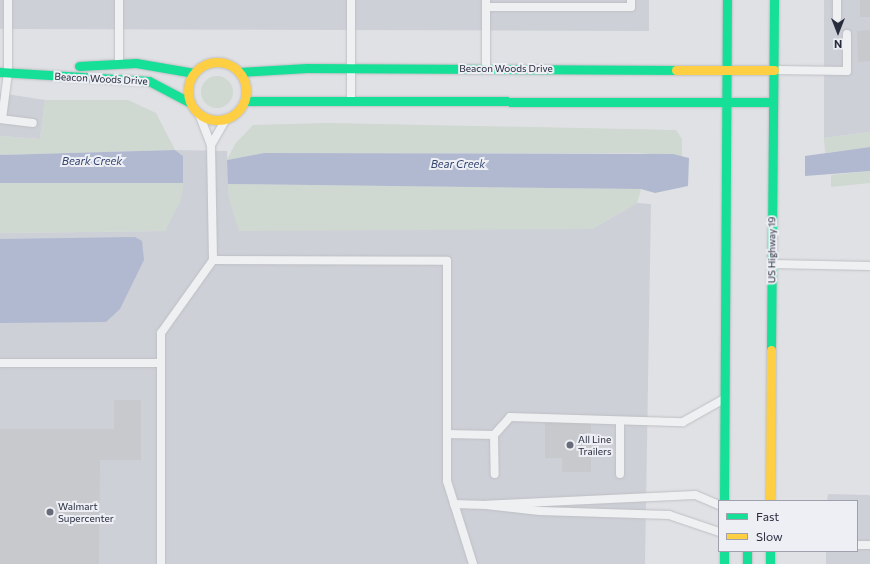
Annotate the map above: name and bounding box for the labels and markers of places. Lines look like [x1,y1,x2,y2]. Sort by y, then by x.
place label: All Line Trailers [578,433,611,456]
marker: All Line Trailers [565,440,575,450]
place label: Walmart Supercenter [58,500,114,524]
marker: Walmart Supercenter [45,507,55,517]

